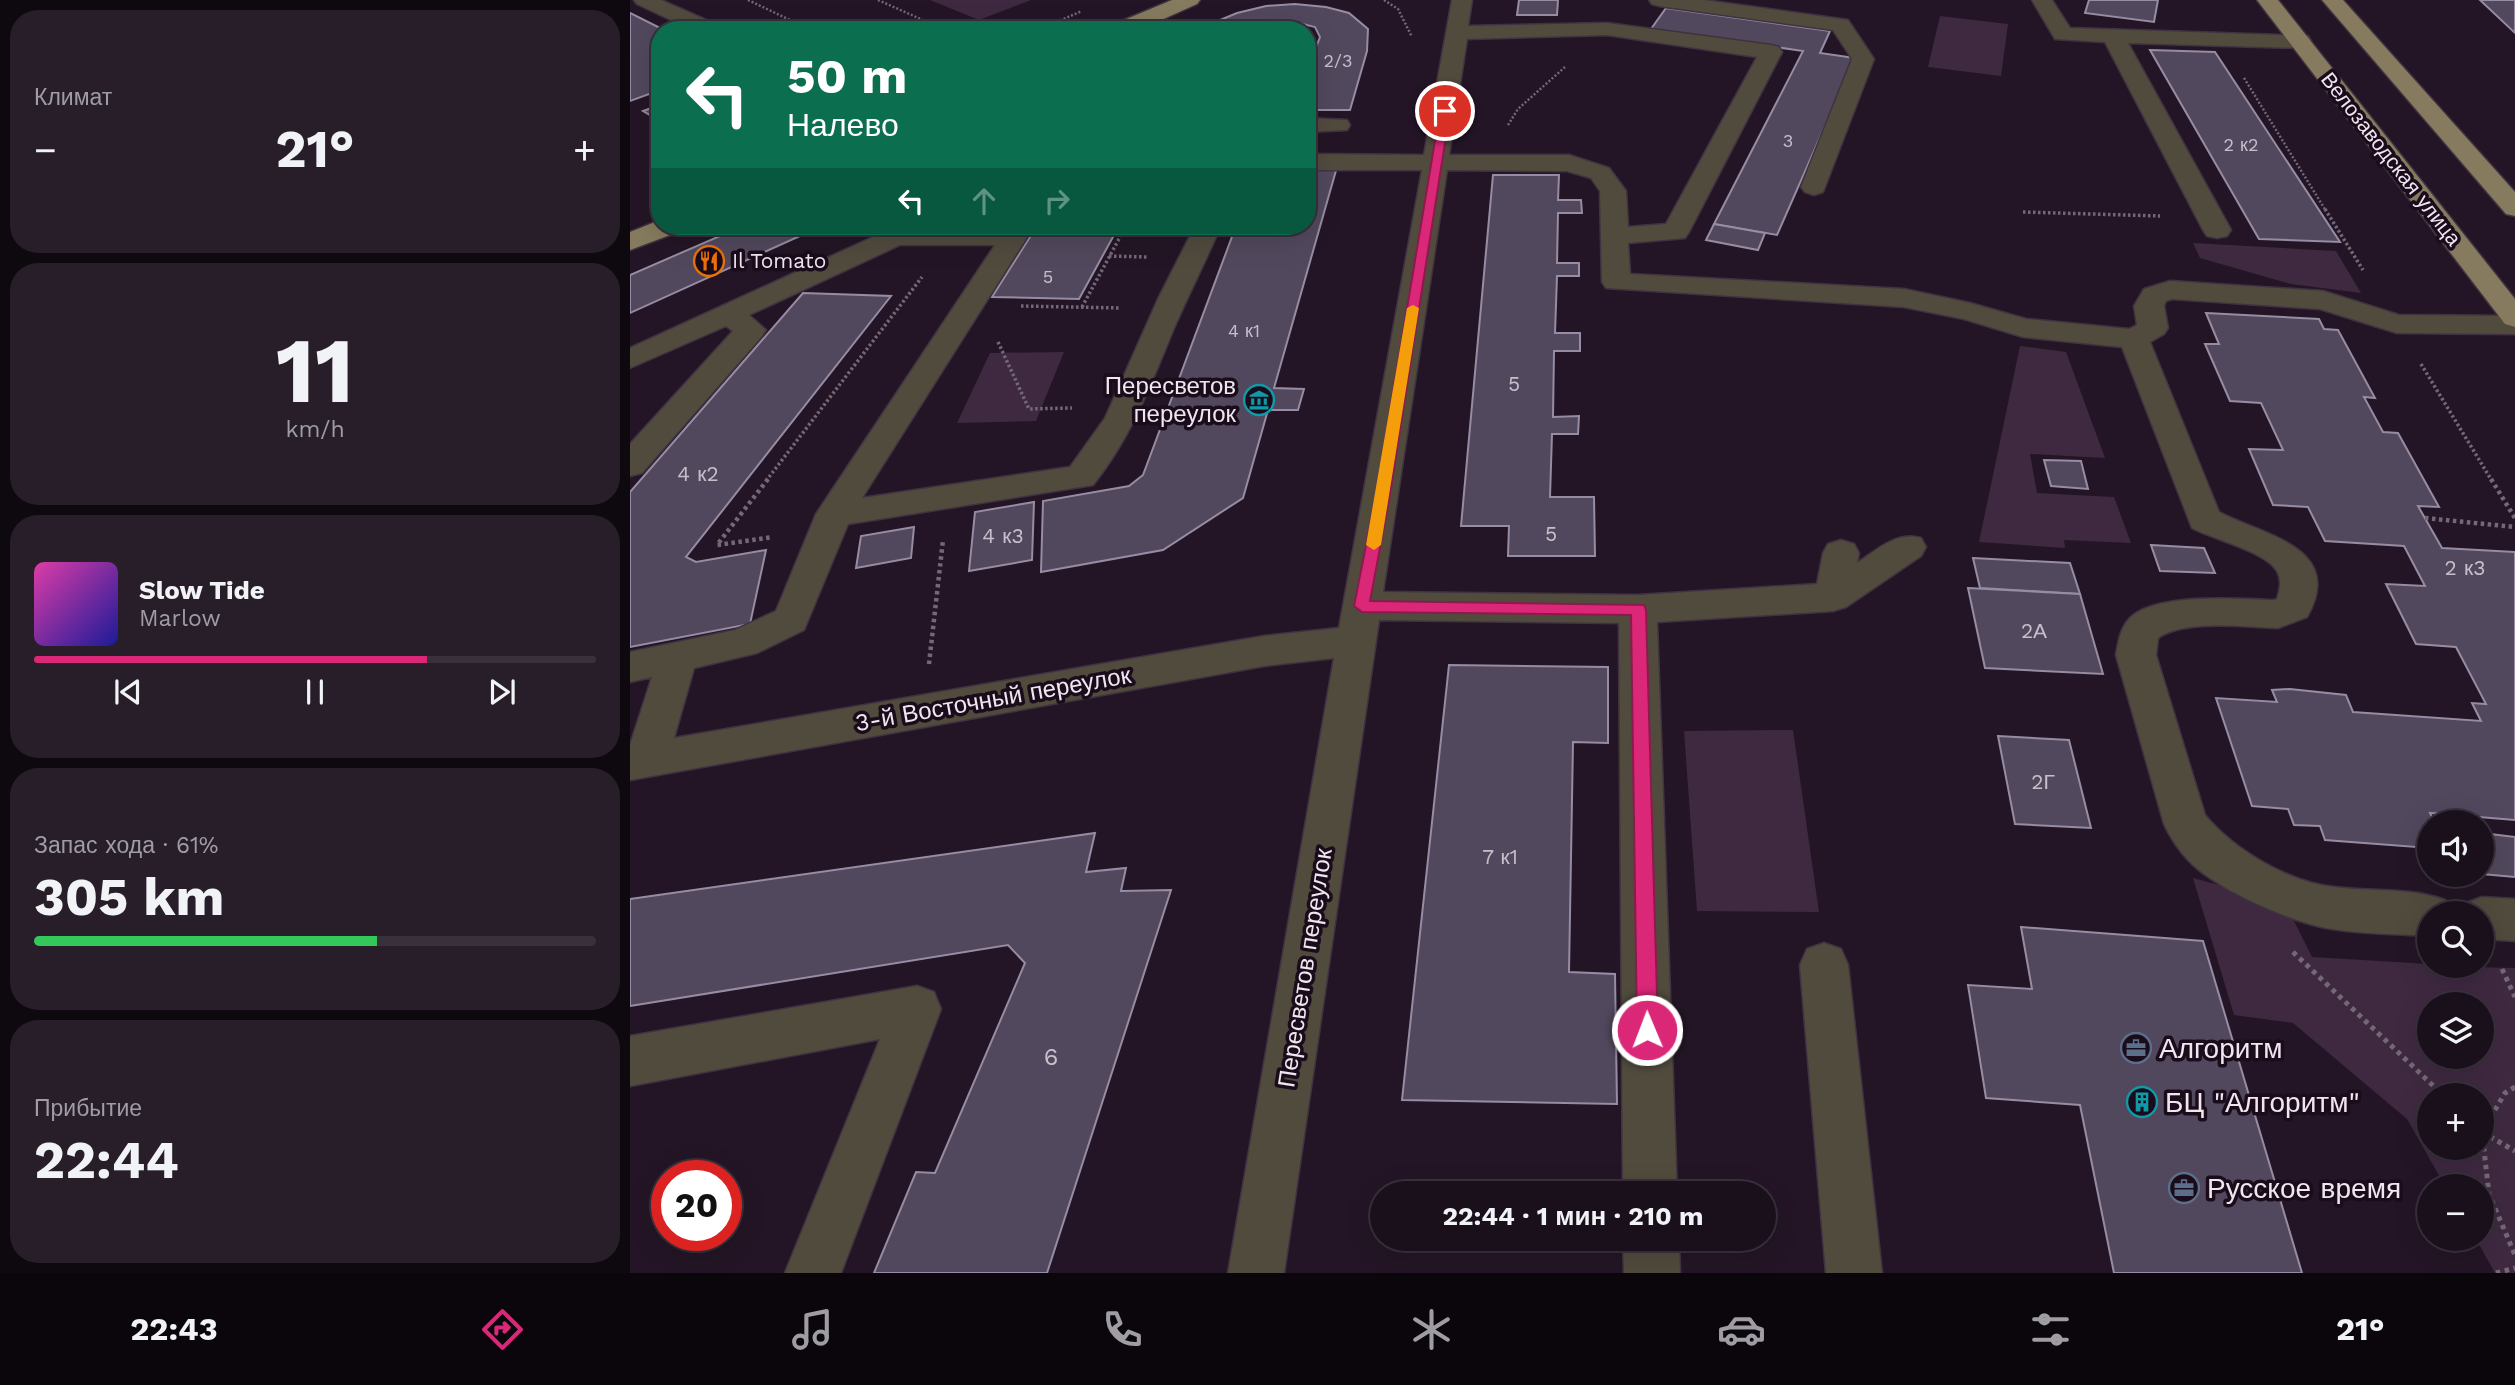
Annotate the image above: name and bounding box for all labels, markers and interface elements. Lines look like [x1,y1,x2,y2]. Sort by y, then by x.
text: 50 m [787,47,907,105]
icon: left [672,49,763,140]
house number: 2/3 [1324,50,1352,71]
street label: Велозаводская улица [2316,67,2467,250]
pin [1415,81,1475,141]
text: Климат [34,84,112,111]
icon: arrive [1426,92,1464,130]
text: Налево [787,106,899,144]
text: 21° [275,119,355,180]
text: − [34,128,57,172]
text: + [573,128,596,172]
house number: 3 [1783,130,1793,151]
house number: 2 к2 [2223,134,2259,155]
icon: left [892,182,930,220]
icon: ahead [965,182,1003,220]
icon: right [1038,182,1076,220]
restaurant icon: Il Tomato [692,244,726,278]
place label: Il Tomato [732,248,826,273]
house number: 5 [1043,266,1053,287]
text: 11 [276,317,354,424]
house number: 4 к1 [1228,320,1260,341]
house number: 5 [1508,371,1520,396]
place label: Пересветов переулок [1105,372,1236,428]
museum icon: Пересветов переулок [1242,383,1276,417]
text: km/h [285,416,345,443]
house number: 4 к2 [677,461,719,486]
house number: 5 [1545,521,1557,546]
house number: 4 к3 [982,523,1024,548]
house number: 2 к3 [2445,555,2485,580]
text: Slow Tide [139,575,265,605]
text: Marlow [139,605,221,632]
house number: 2А [2021,618,2047,643]
street label: 3-й Восточный переулок [853,661,1134,737]
icon: previous [109,673,147,711]
icon: pause [296,673,334,711]
icon: next [483,673,521,711]
house number: 2Г [2031,769,2055,794]
map controls [2417,810,2494,1251]
button: sound [2417,810,2494,887]
text: Запас хода · 61% [34,832,219,859]
house number: 7 к1 [1482,844,1518,869]
street label: Пересветов переулок [1272,846,1338,1090]
text: 305 km [34,867,224,928]
button: search [2417,901,2494,978]
button: layers [2417,992,2494,1069]
position arrow [1610,993,1684,1067]
office icon: Алгоритм [2119,1031,2153,1065]
place label: Алгоритм [2159,1032,2282,1065]
house number: 6 [1044,1043,1058,1071]
button: + [2417,1083,2494,1160]
building icon: БЦ "Алгоритм" [2125,1085,2159,1119]
place label: БЦ "Алгоритм" [2165,1086,2360,1119]
text: Прибытие [34,1095,142,1122]
text: 22:44 [34,1130,179,1191]
speed limit sign: 20 [651,1160,742,1251]
office icon: Русское время [2167,1171,2201,1205]
place label: Русское время [2207,1172,2401,1205]
button: − [2417,1174,2494,1251]
text: 22:44 · 1 мин · 210 m [1442,1201,1704,1231]
icon: directions [478,1305,527,1354]
icon: music [788,1305,837,1354]
icon: phone [1098,1305,1147,1354]
icon: climate [1407,1305,1456,1354]
icon: car [1717,1305,1766,1354]
icon: filters [2026,1305,2075,1354]
text: 22:43 [130,1310,218,1348]
text: 21° [2336,1310,2385,1348]

